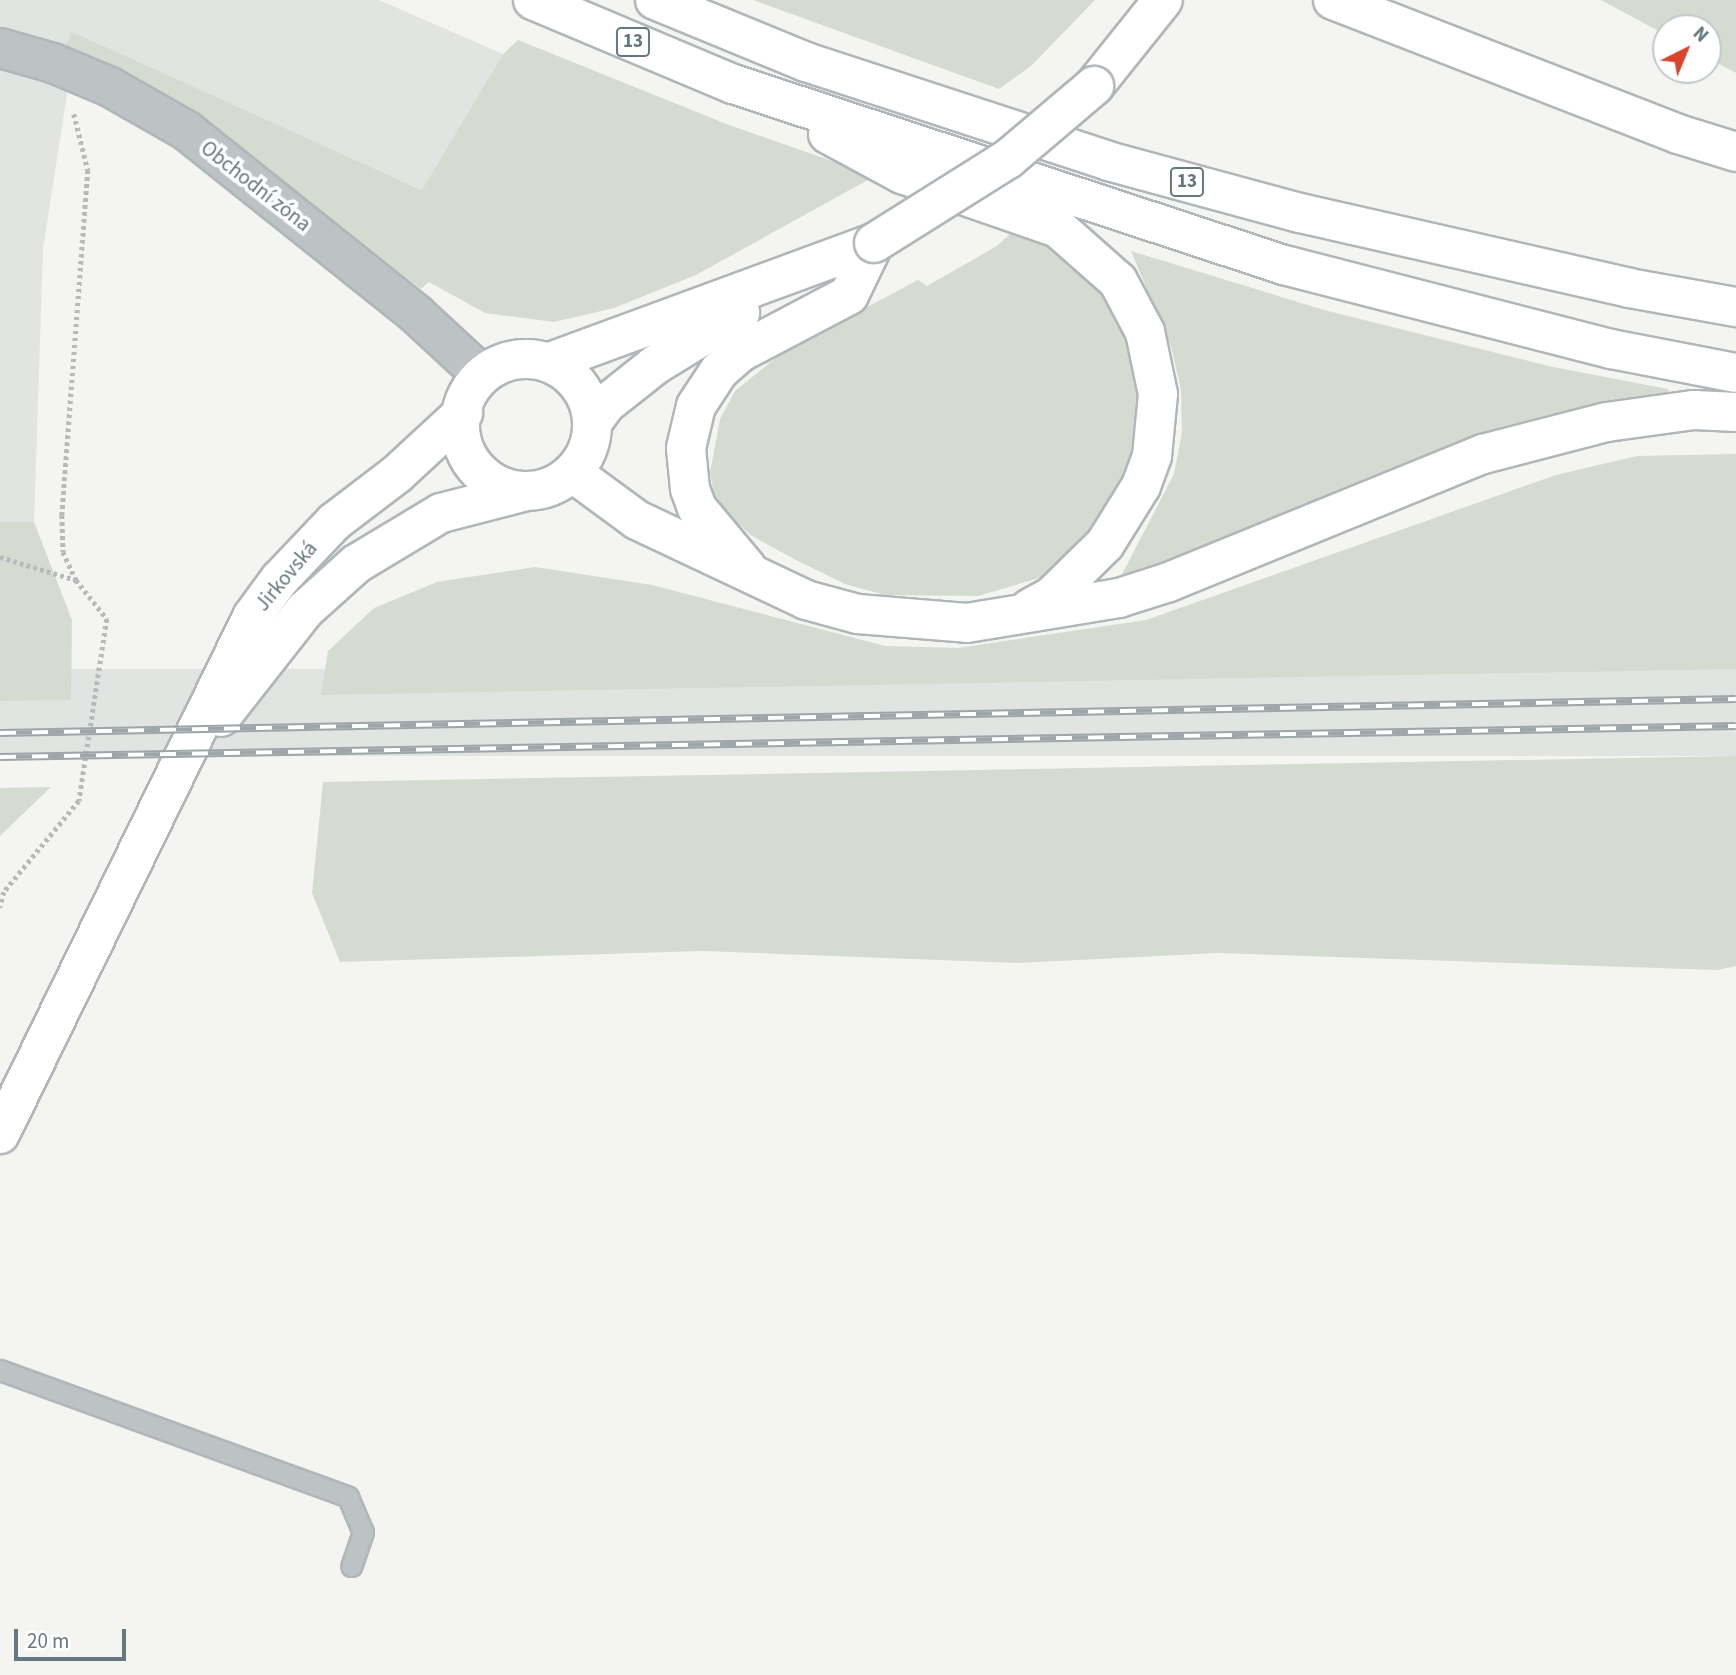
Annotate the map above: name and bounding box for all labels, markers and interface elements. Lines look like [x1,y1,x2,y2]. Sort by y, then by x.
north arrow [1652,14,1722,84]
text: N [1686,21,1714,49]
road number: 13 [616,26,650,58]
street label: Obchodní zóna [196,135,316,237]
road number: 13 [1170,166,1204,198]
street label: Jirkovská [250,536,322,616]
scale bar [18,1616,130,1660]
text: 20 m [27,1626,69,1656]

